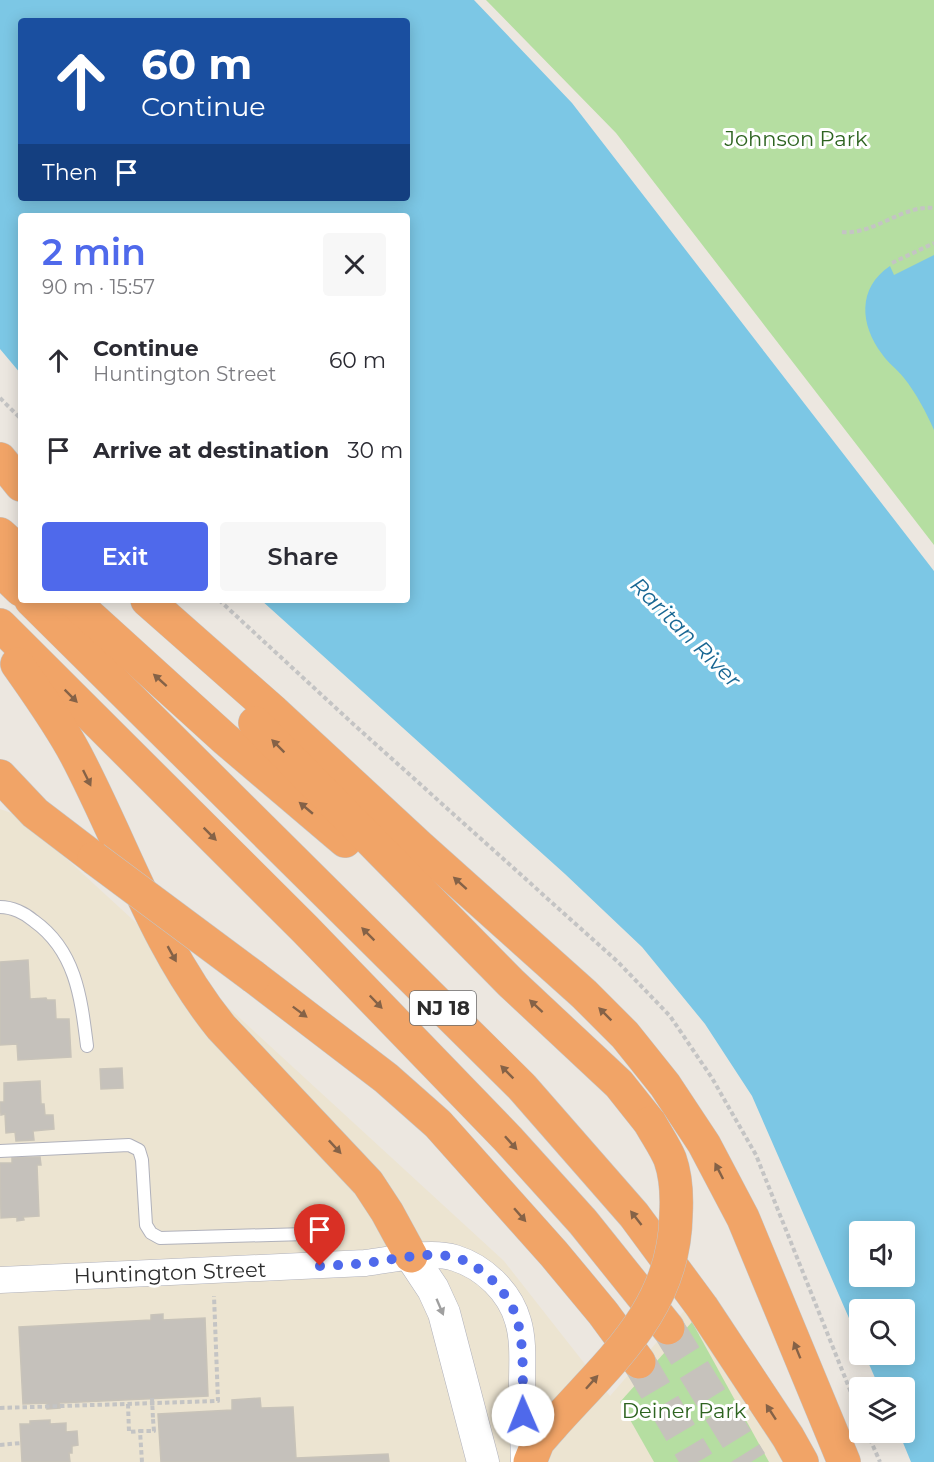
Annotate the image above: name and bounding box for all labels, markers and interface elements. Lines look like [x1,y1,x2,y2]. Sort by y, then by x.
text: 60 m [141,38,252,90]
icon: ahead [42,42,120,120]
text: Continue [141,90,266,123]
park label: Johnson Park [723,126,868,151]
icon: arrive [110,156,143,189]
text: Then [42,159,98,186]
text: 2 min [42,230,146,274]
button: close [323,233,386,296]
text: 90 m · 15:57 [42,275,155,299]
text: Continue [93,335,199,362]
icon: ahead [42,344,75,377]
text: 60 m [329,347,386,374]
text: Huntington Street [93,362,276,386]
icon: arrive [42,434,75,467]
text: Arrive at destination [93,437,329,464]
text: 30 m [347,437,403,464]
button: Exit [42,522,208,591]
button: Share [220,522,386,591]
water label: Raritan River [625,572,747,694]
one-way arrow [153,674,168,687]
one-way arrow [64,689,79,703]
one-way arrow [272,740,286,754]
one-way arrow [83,770,92,787]
one-way arrow [298,802,314,815]
one-way arrow [202,826,216,840]
one-way arrow [453,877,468,890]
one-way arrow [362,928,376,942]
one-way arrow [167,946,177,963]
road number: NJ 18 [410,991,476,1025]
one-way arrow [369,995,383,1010]
one-way arrow [529,1000,544,1013]
one-way arrow [292,1006,308,1019]
one-way arrow [598,1008,612,1022]
one-way arrow [500,1065,514,1079]
one-way arrow [504,1135,518,1150]
one-way arrow [328,1140,342,1155]
one-way arrow [714,1163,724,1180]
pin [294,1204,345,1266]
one-way arrow [513,1207,526,1222]
one-way arrow [629,1210,642,1226]
icon: arrive [303,1213,336,1246]
map controls [849,1221,915,1443]
button: sound [849,1221,915,1287]
street label: Huntington Street [73,1257,267,1288]
one-way arrow [436,1298,445,1316]
button: search [849,1299,915,1365]
one-way arrow [792,1340,802,1358]
one-way arrow [584,1375,598,1389]
button: layers [849,1377,915,1443]
position arrow [491,1383,555,1447]
park label: Deiner Park [622,1398,747,1423]
one-way arrow [766,1404,777,1420]

